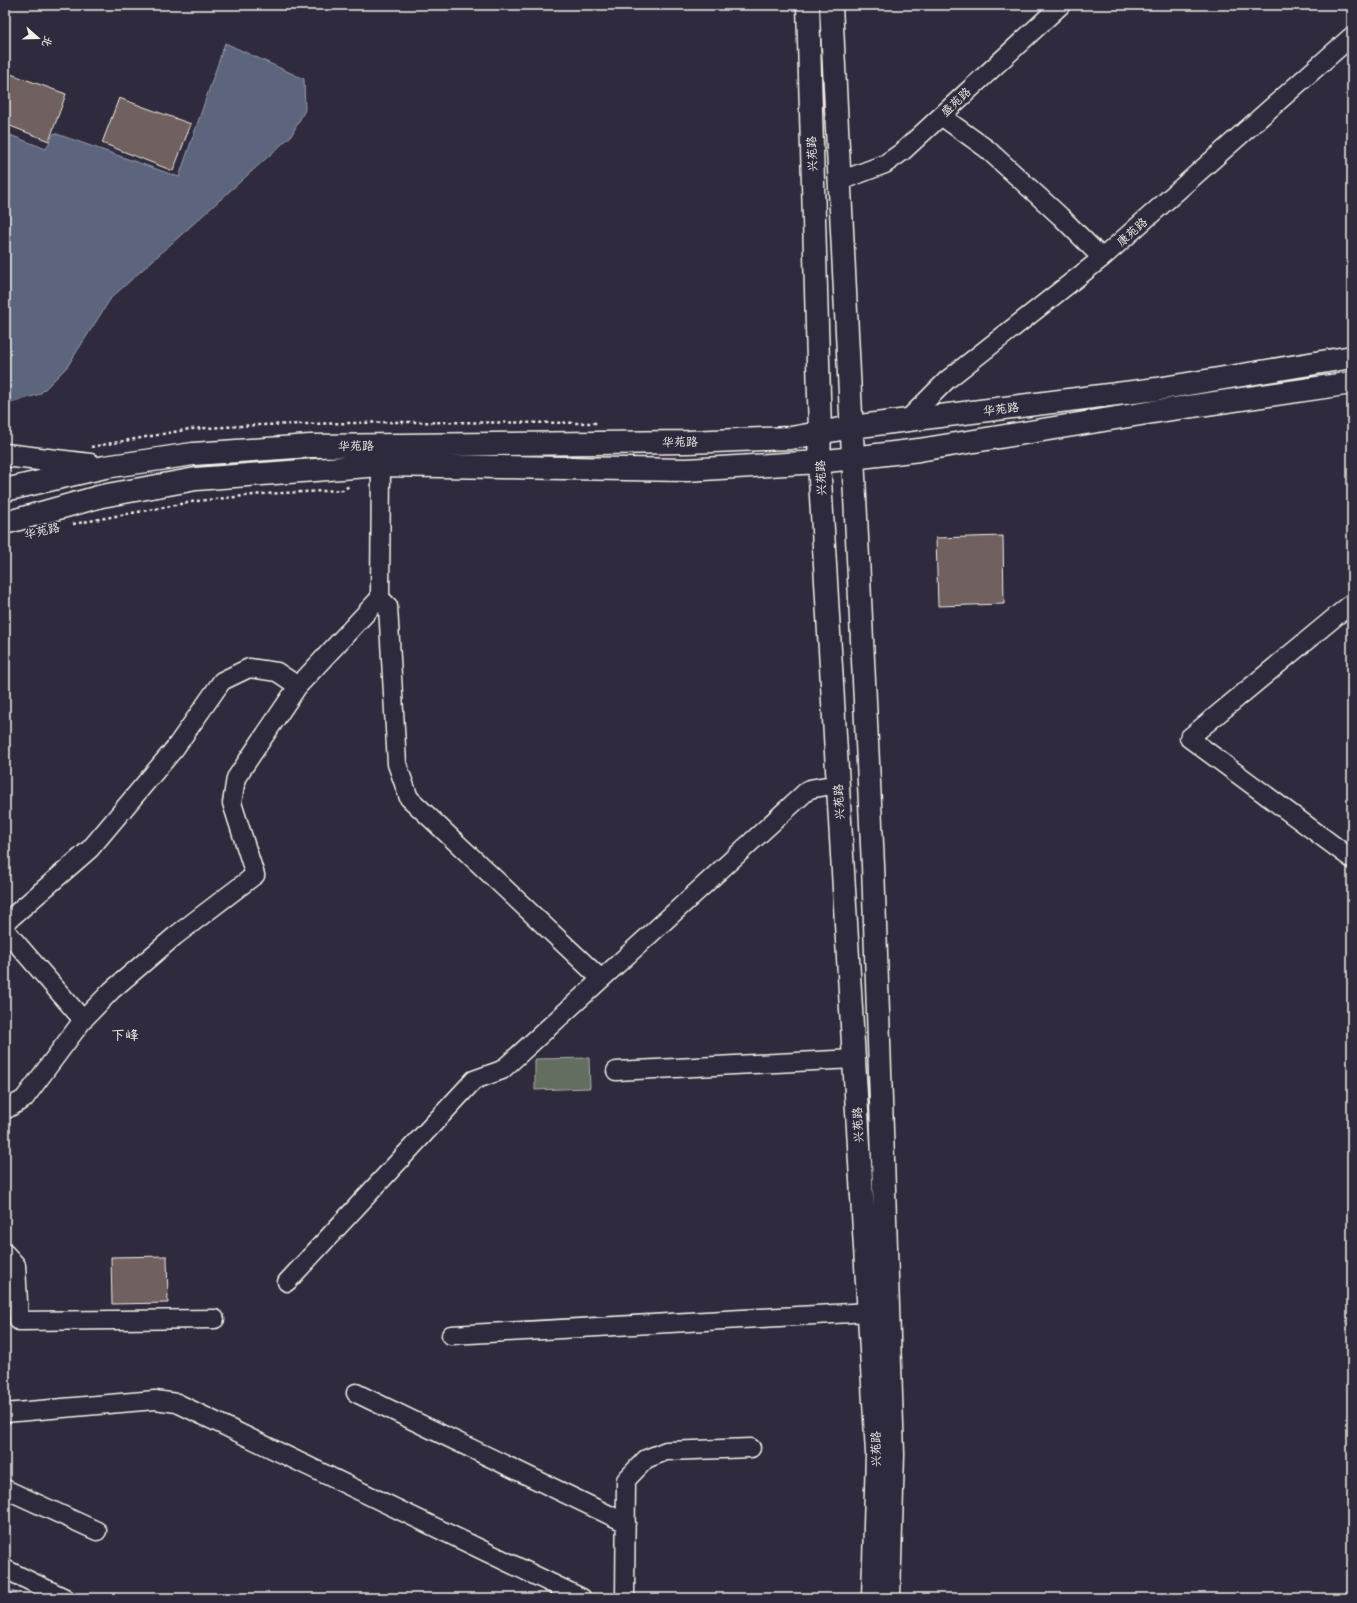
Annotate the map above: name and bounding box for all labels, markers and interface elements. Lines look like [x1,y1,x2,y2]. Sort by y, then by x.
north arrow [18,18,58,58]
text: 北 [39,34,55,49]
street label: 盛苑路 [938,85,974,119]
street label: 兴苑路 [804,136,820,172]
street label: 康苑路 [1114,215,1150,249]
street label: 华苑路 [982,400,1020,418]
street label: 华苑路 [662,435,698,449]
street label: 华苑路 [338,439,374,453]
street label: 兴苑路 [813,460,829,496]
street label: 华苑路 [23,520,61,542]
street label: 兴苑路 [831,784,847,820]
district label: 下峰 [111,1027,139,1044]
street label: 兴苑路 [850,1107,866,1143]
street label: 兴苑路 [869,1431,883,1467]

